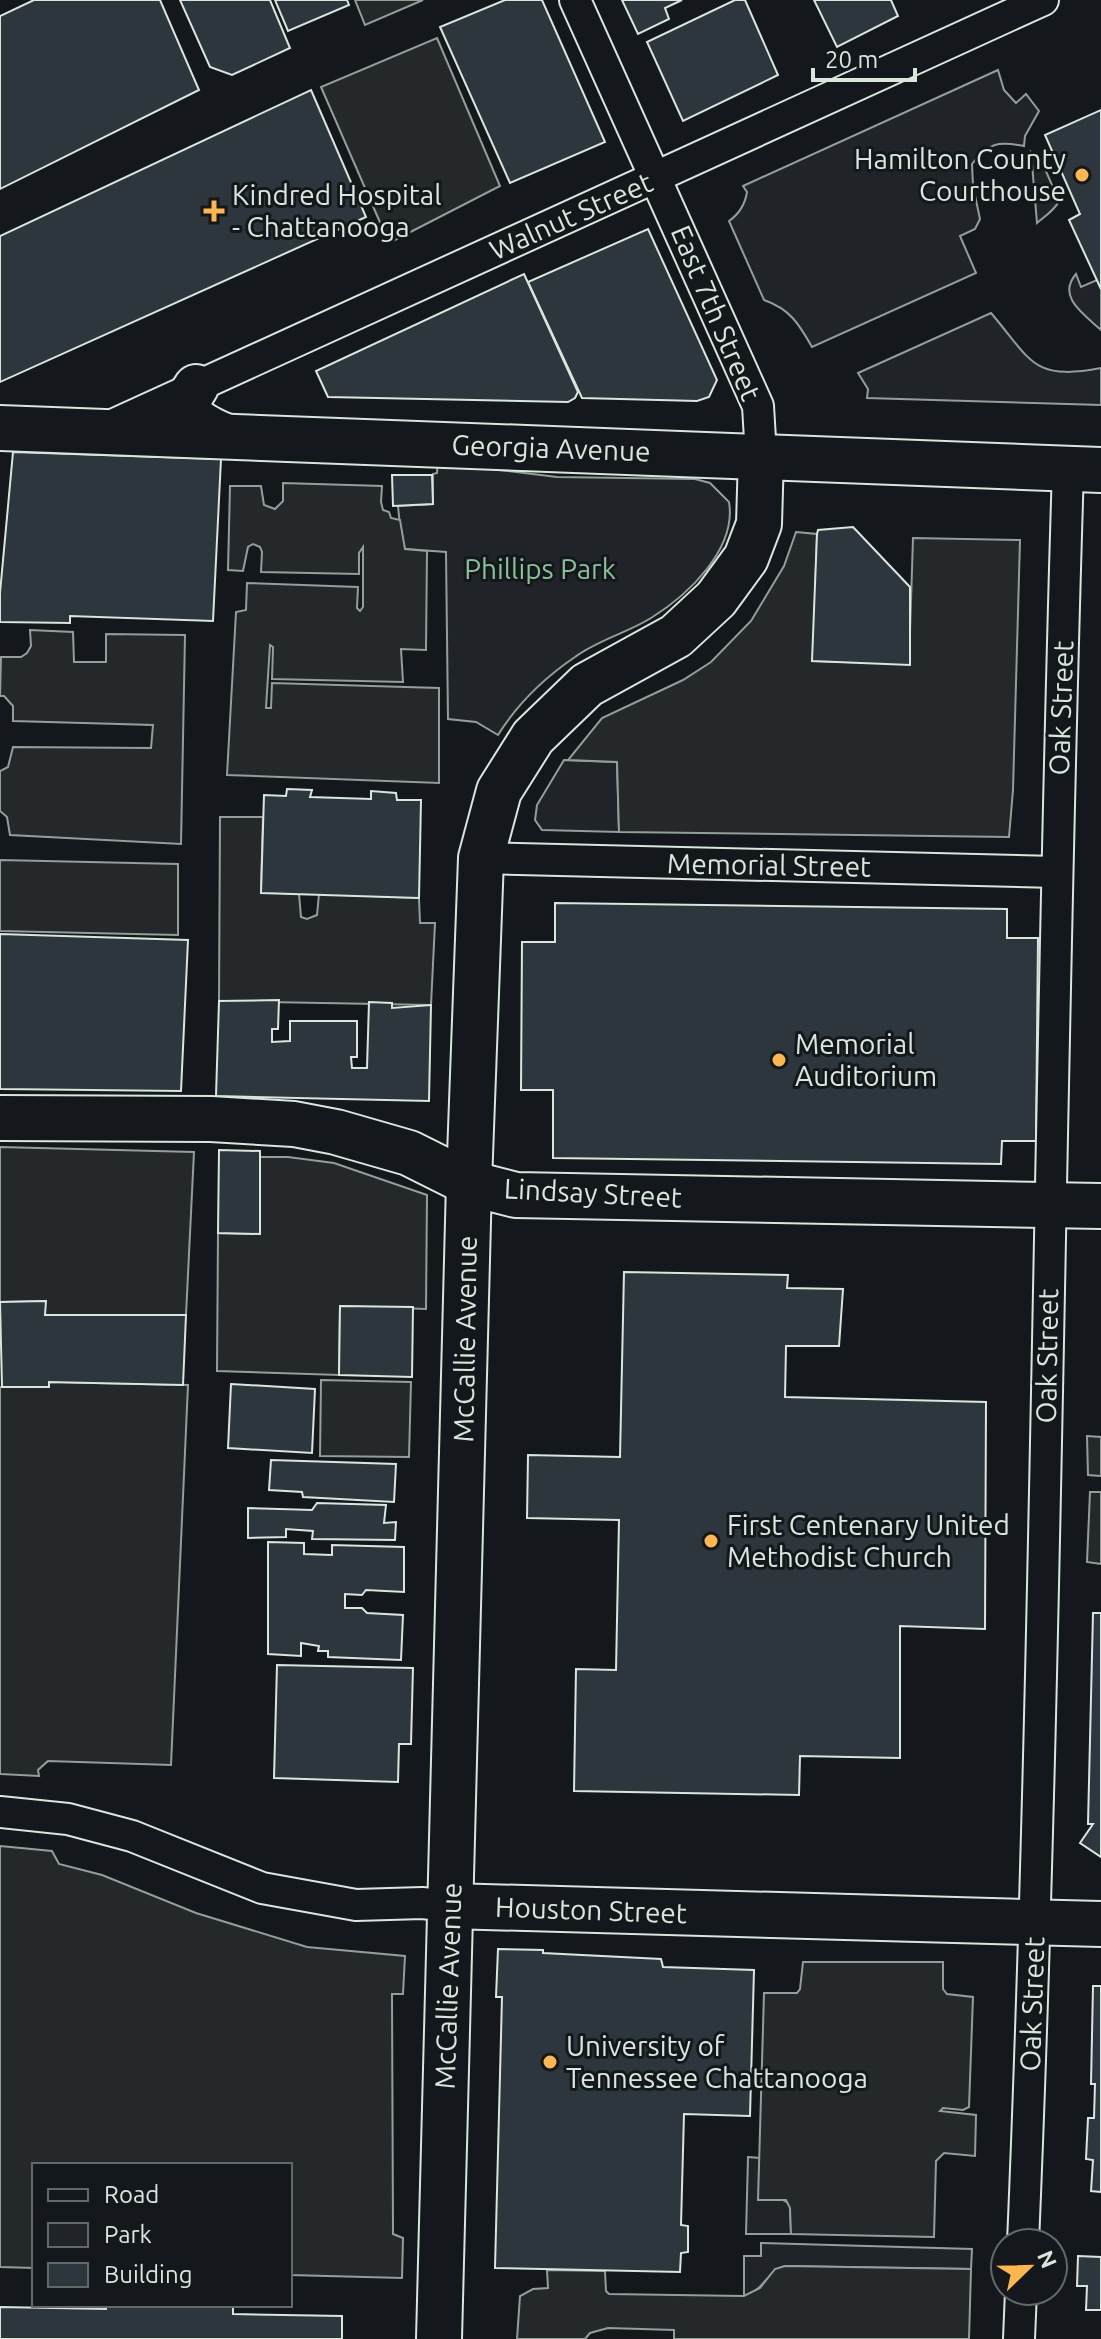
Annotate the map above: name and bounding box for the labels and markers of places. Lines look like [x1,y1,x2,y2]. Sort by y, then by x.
place label: Hamilton County Courthouse [854,143,1066,206]
marker: Hamilton County Courthouse [1073,166,1091,184]
place label: Kindred Hospital - Chattanooga [232,179,442,242]
marker: Kindred Hospital - Chattanooga [203,200,225,222]
place label: Memorial Auditorium [795,1028,937,1091]
marker: Memorial Auditorium [770,1051,788,1069]
place label: First Centenary United Methodist Church [727,1509,1010,1572]
marker: First Centenary United Methodist Church [702,1532,720,1550]
place label: University of Tennessee Chattanooga [566,2030,868,2093]
marker: University of Tennessee Chattanooga [541,2053,559,2071]

